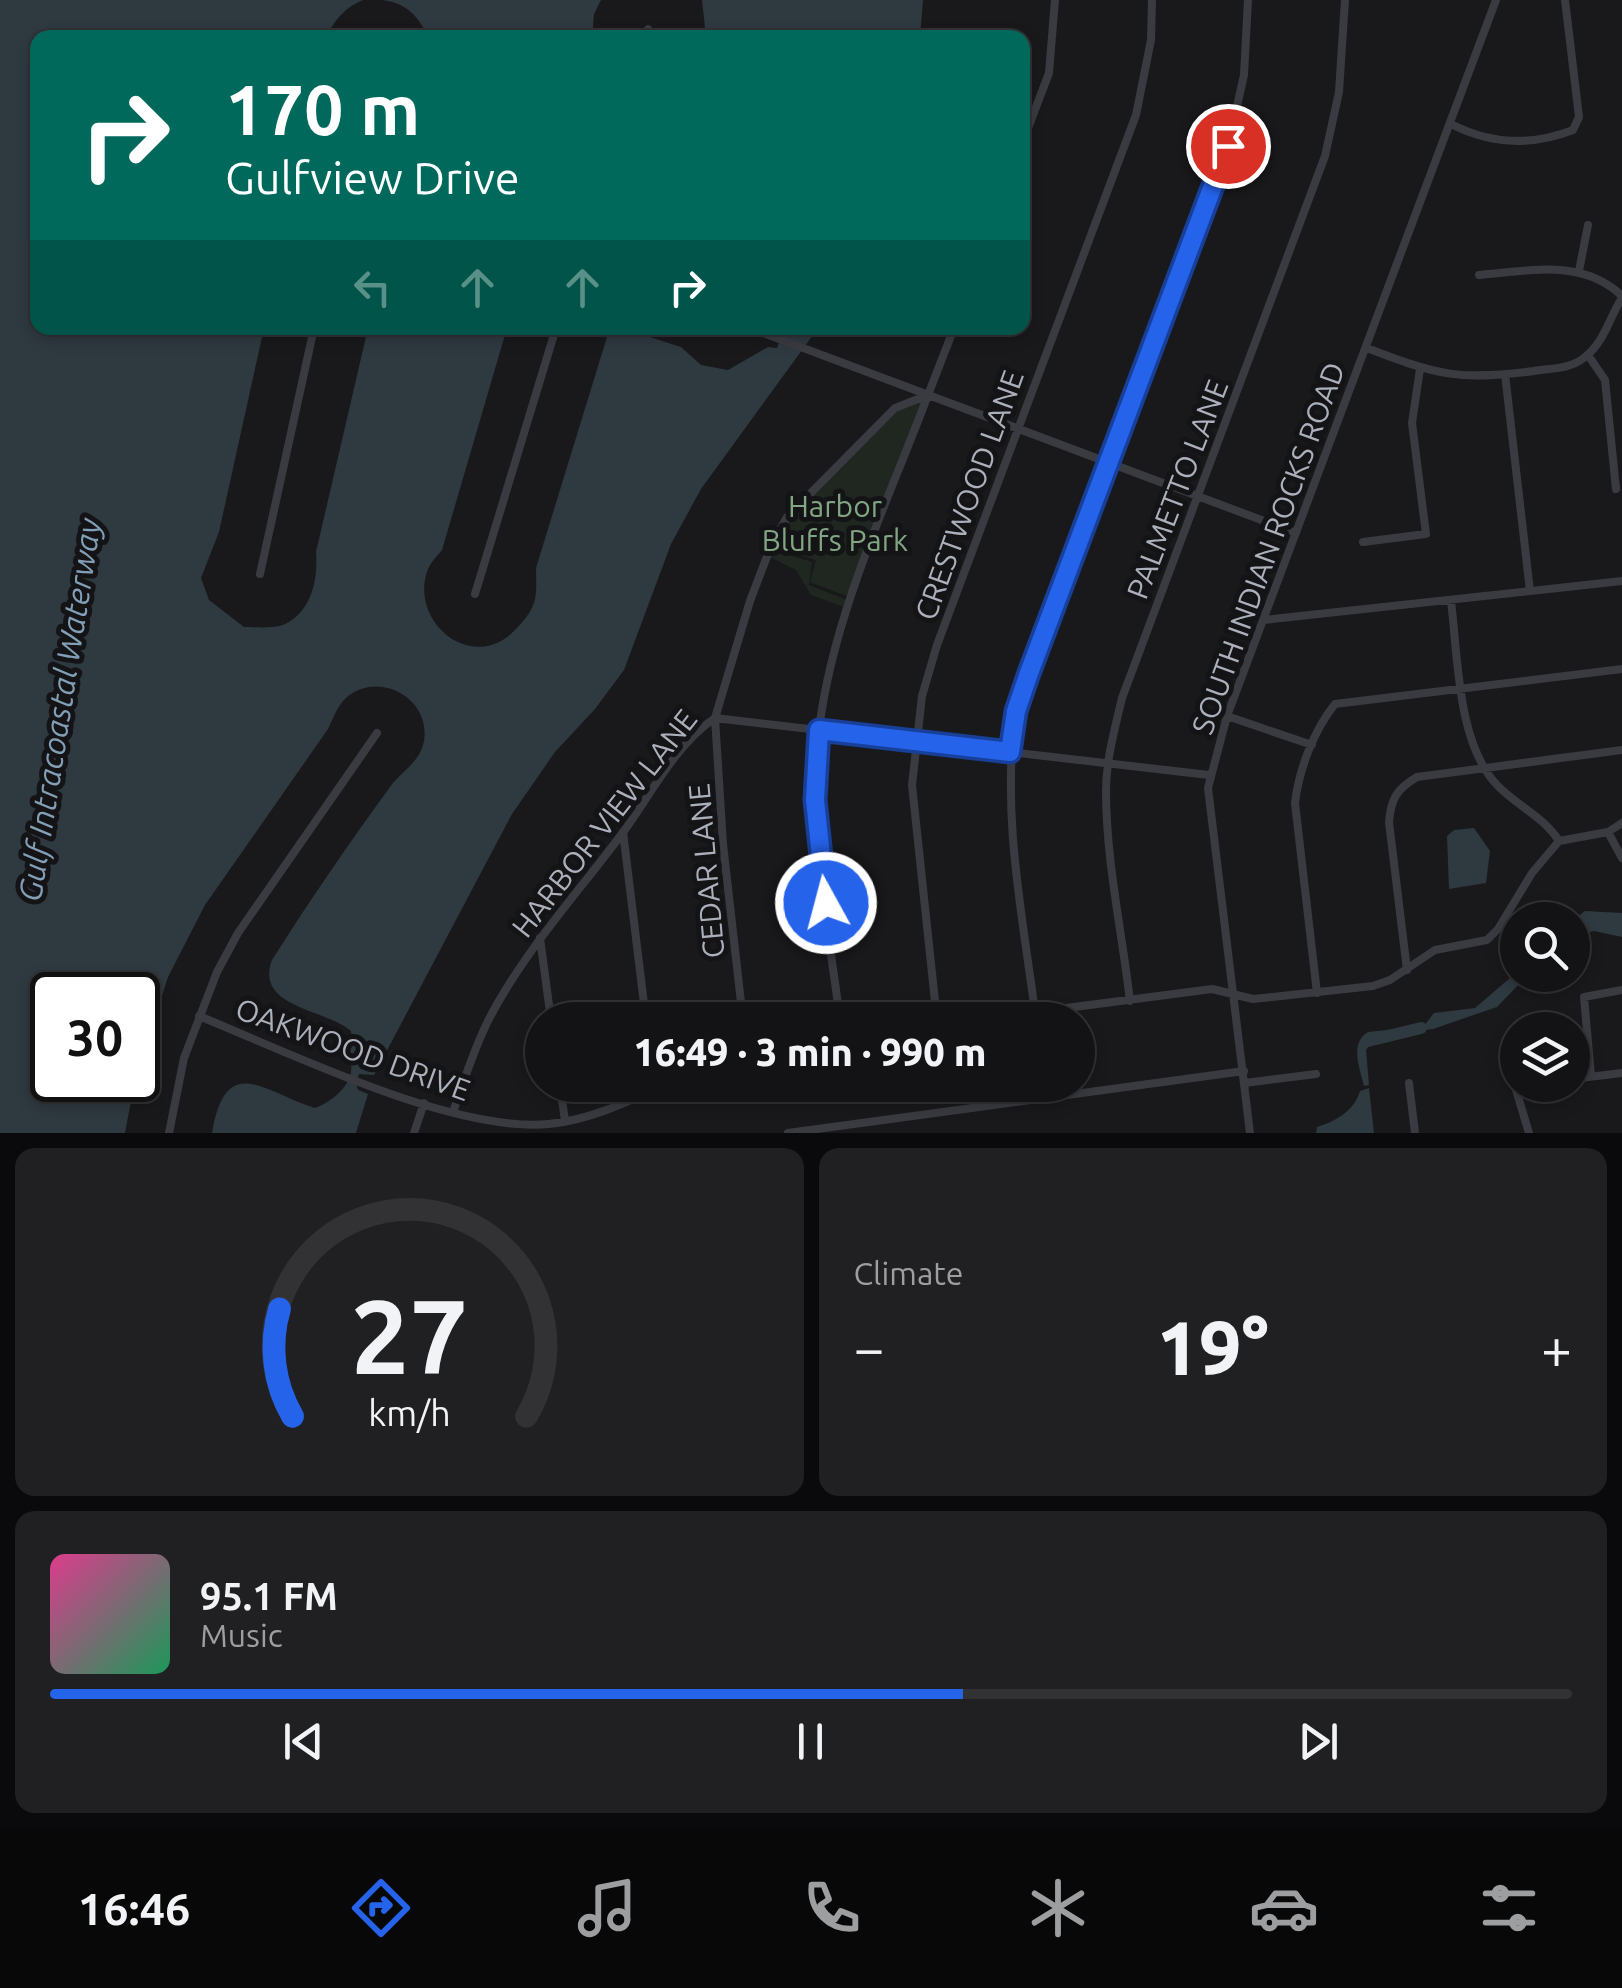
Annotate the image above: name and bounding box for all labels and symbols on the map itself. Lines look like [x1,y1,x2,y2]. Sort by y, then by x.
pin [1186,104,1271,189]
street label: SOUTH INDIAN ROCKS ROAD [1185,357,1351,739]
street label: CRESTWOOD LANE [908,366,1030,624]
street label: PALMETTO LANE [1120,375,1234,603]
park label: Harbor Bluffs Park [762,489,908,557]
water label: Gulf Intracoastal Waterway [11,515,107,904]
street label: HARBOR VIEW LANE [505,703,703,943]
street label: CEDAR LANE [681,782,731,960]
position arrow [774,851,878,955]
speed limit sign: 30 [30,972,160,1102]
street label: OAKWOOD DRIVE [231,991,475,1107]

